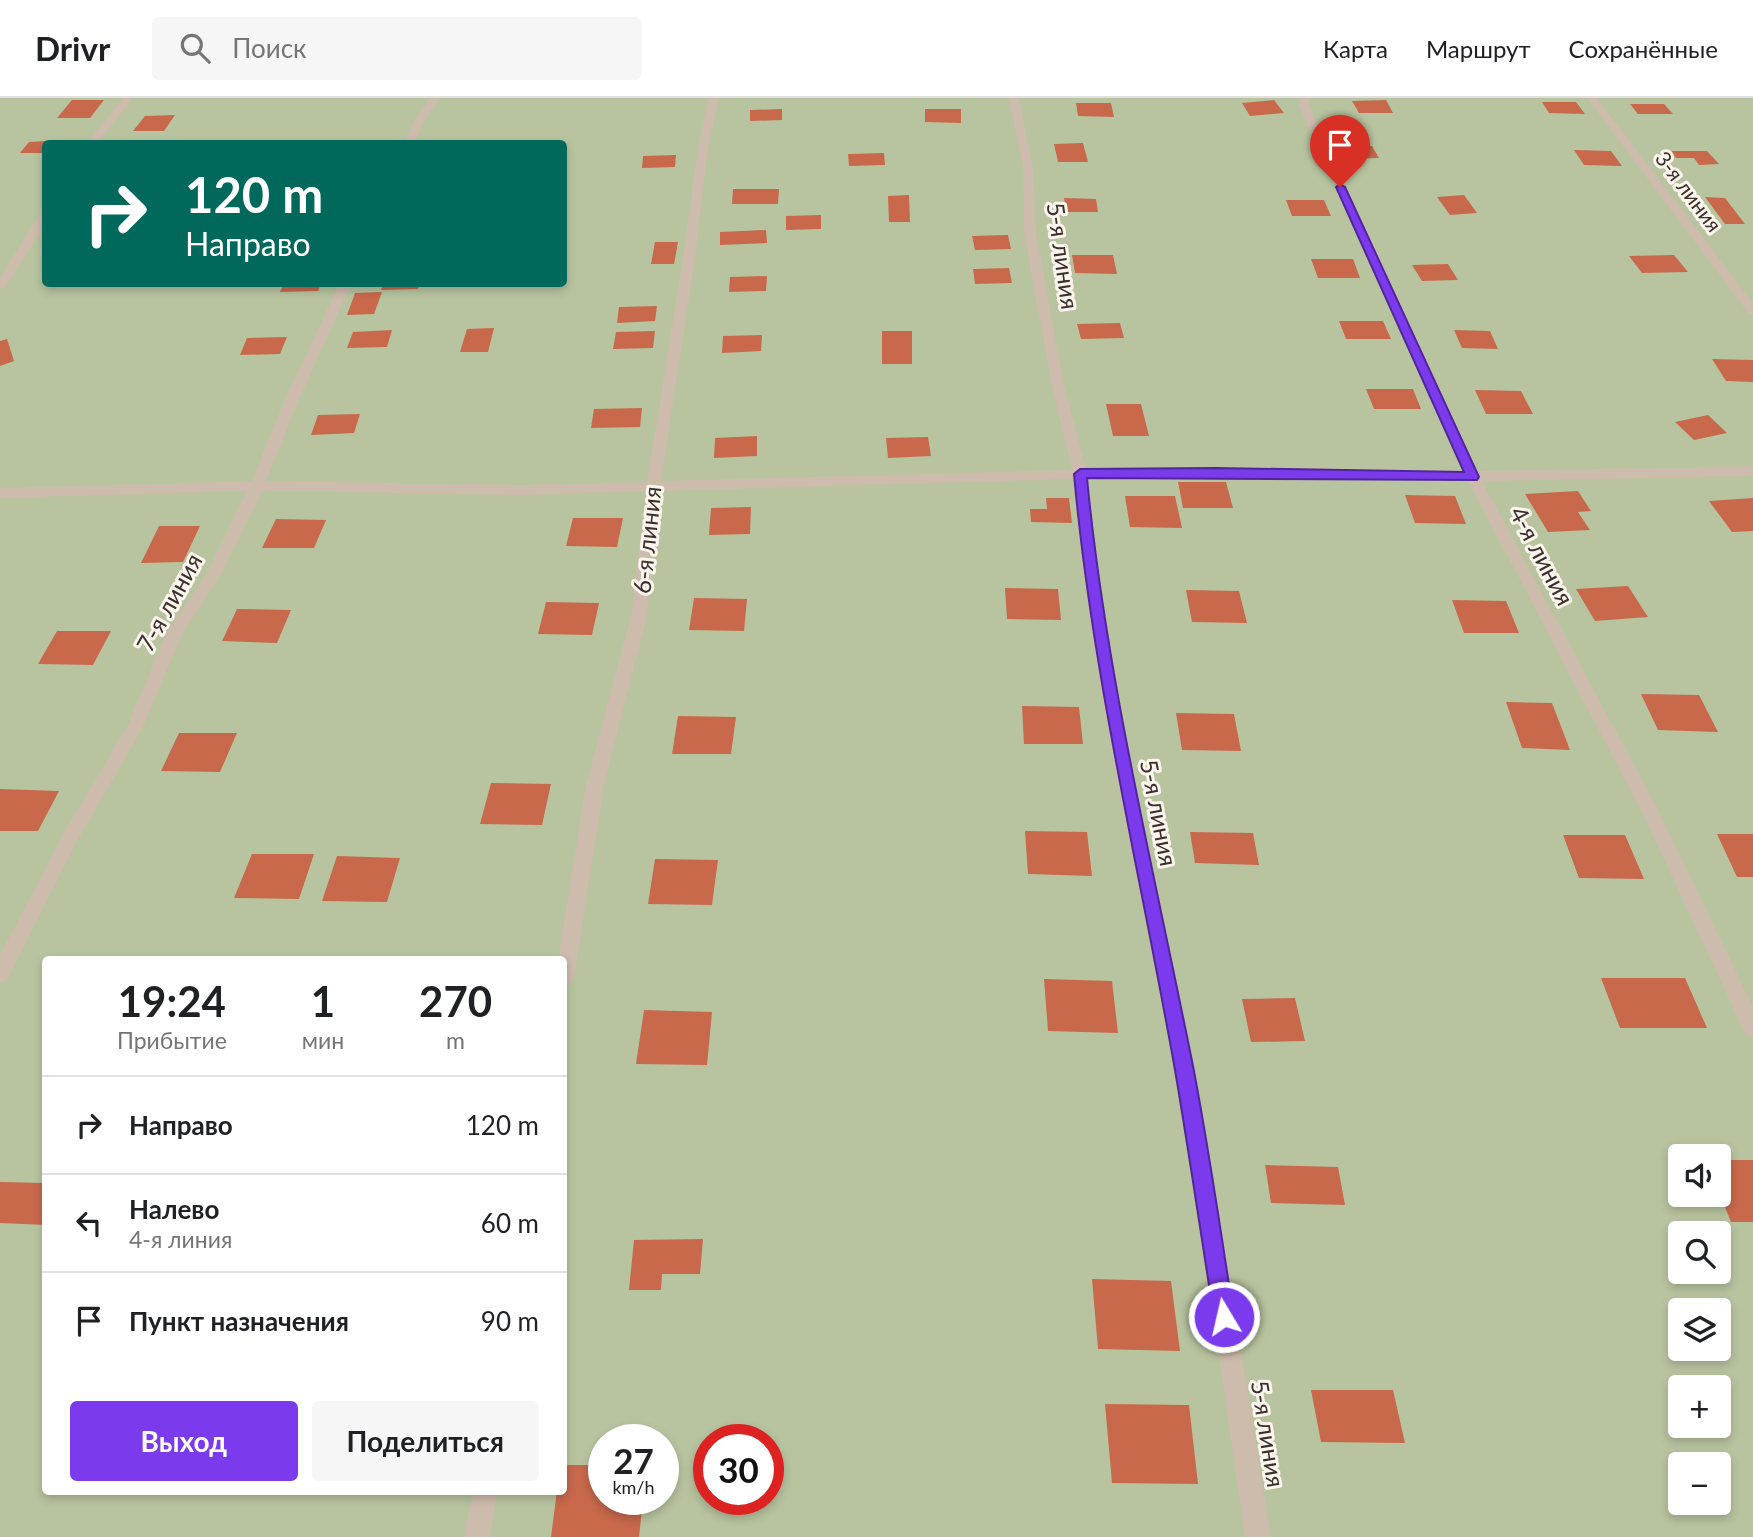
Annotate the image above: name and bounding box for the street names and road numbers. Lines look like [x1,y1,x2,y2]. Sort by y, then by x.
street label: 3-я линия [1651,146,1728,236]
street label: 5-я линия [1042,200,1085,311]
street label: 6-я линия [626,485,667,595]
street label: 4-я линия [1504,501,1580,610]
street label: 7-я линия [130,548,208,656]
street label: 5-я линия [1135,757,1184,868]
street label: 5-я линия [1246,1378,1291,1489]

